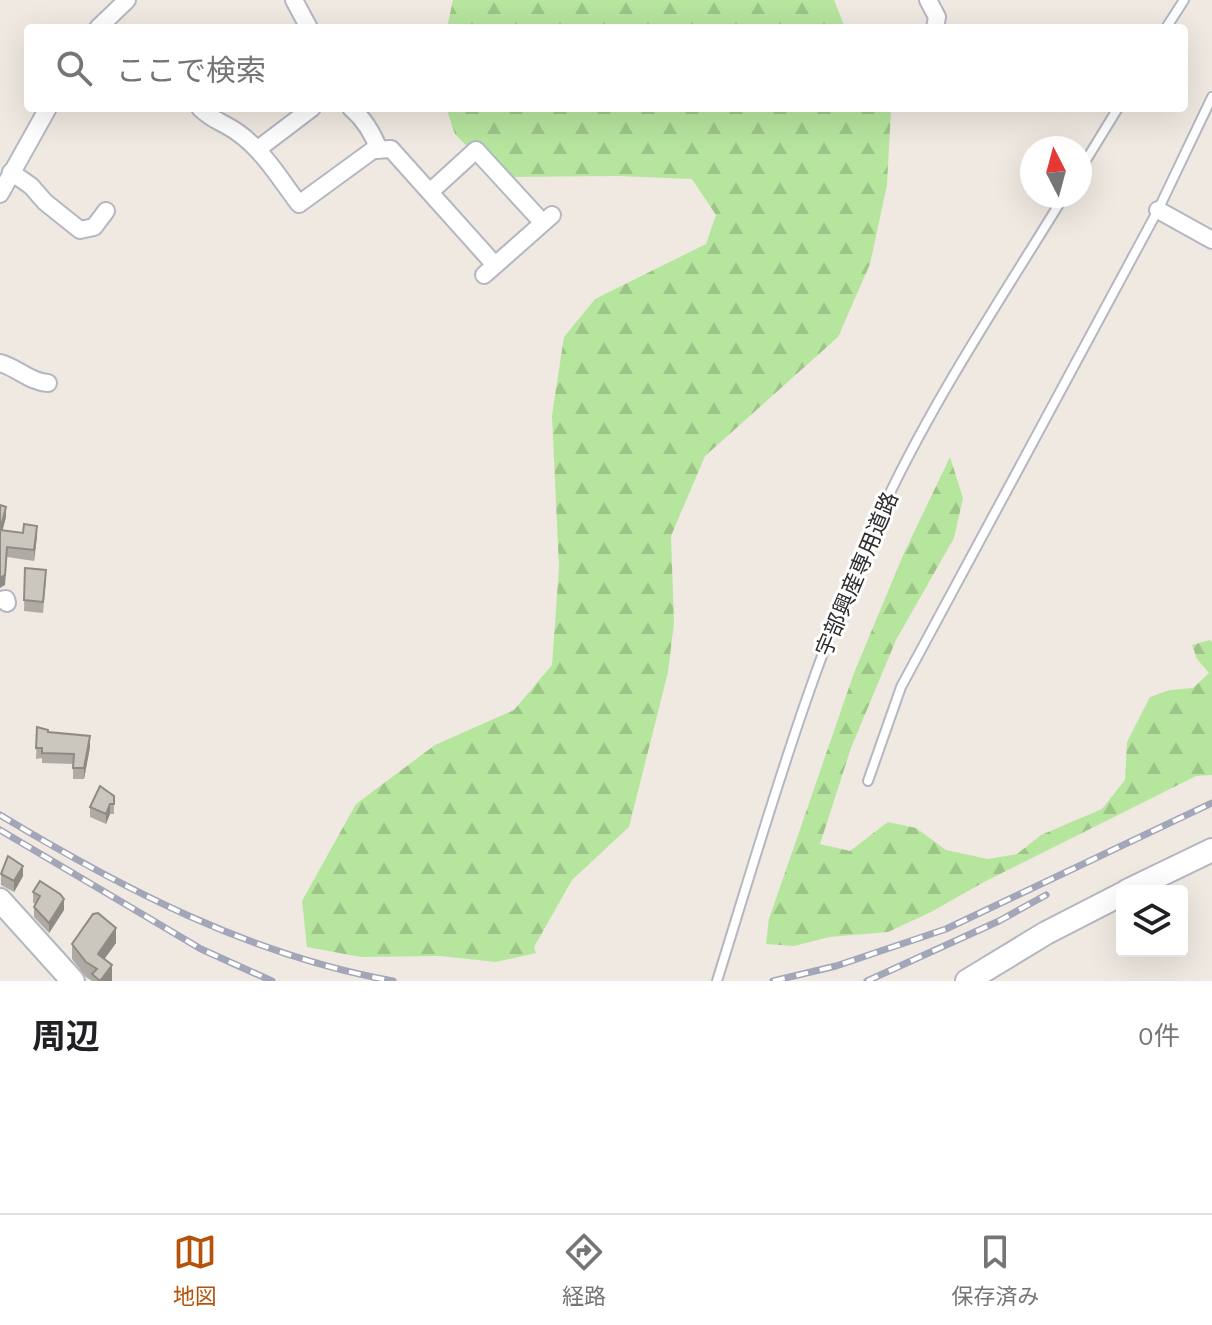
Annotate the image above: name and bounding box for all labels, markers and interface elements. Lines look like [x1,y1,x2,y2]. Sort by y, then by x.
search box [24,24,1188,112]
icon: search [52,46,96,90]
text: ここで検索 [116,53,266,88]
north arrow [1020,136,1092,208]
street label: 宇部興産専用道路 [811,488,903,660]
map controls [1116,885,1188,957]
button: layers [1116,885,1188,957]
text: 周辺 [32,1016,100,1056]
text: 0件 [1138,1021,1180,1051]
tab: 地図 [173,1230,217,1310]
tab: 経路 [562,1230,606,1310]
tab: 保存済み [951,1230,1039,1310]

